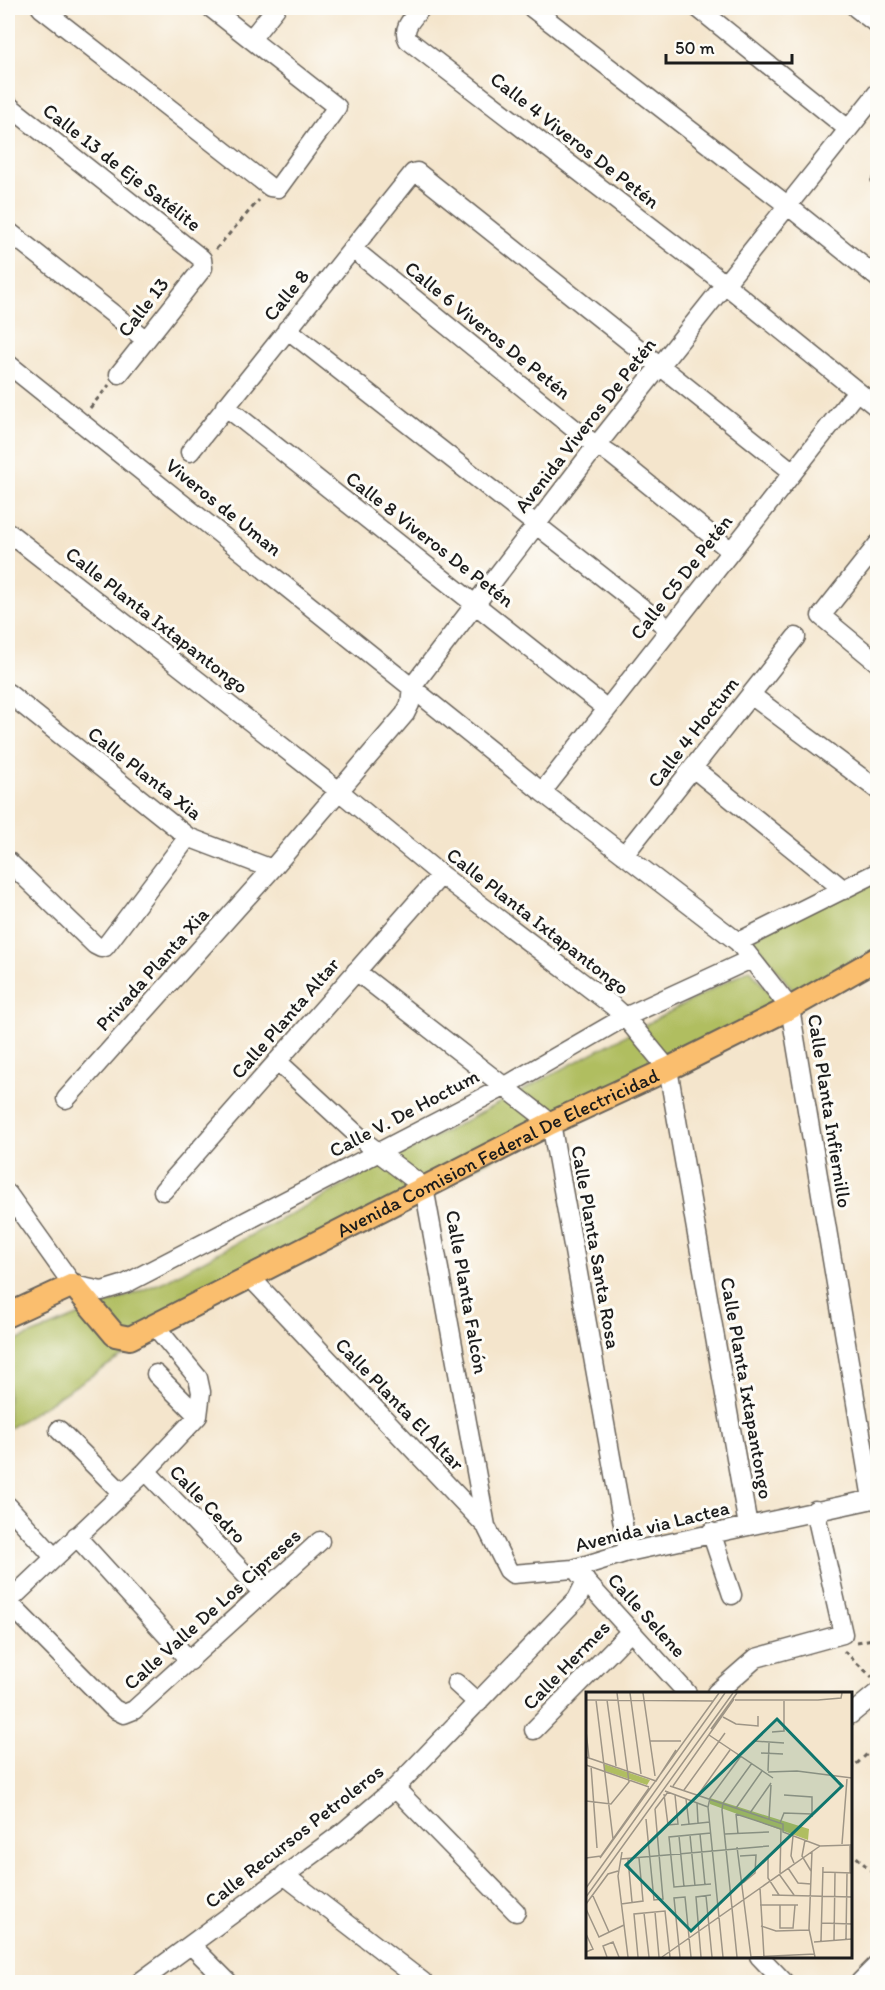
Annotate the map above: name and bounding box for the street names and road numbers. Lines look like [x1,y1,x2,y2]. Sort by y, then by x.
street label: Calle 4 Viveros De Petén [486,67,665,214]
street label: Calle 13 de Eje Satélite [38,98,206,236]
street label: Calle 6 Viveros De Petén [400,256,576,405]
street label: Calle 8 [258,264,314,326]
street label: Calle 13 [112,272,174,341]
street label: Avenida Viveros De Petén [509,332,661,517]
street label: Viveros de Uman [161,453,287,561]
street label: Calle 8 Viveros De Petén [341,466,519,612]
street label: Calle C5 De Petén [625,509,737,644]
street label: Calle Planta Ixtapantongo [61,541,253,699]
street label: Calle 4 Hoctum [642,672,744,792]
street label: Calle Planta Xia [83,721,207,825]
street label: Calle Planta Ixtapantongo [442,842,634,1000]
street label: Privada Planta Xia [90,902,214,1036]
street label: Calle Planta Altar [226,952,345,1084]
street label: Calle Planta Infiernillo [803,1012,857,1210]
street label: Calle V. De Hoctum [325,1063,483,1163]
street label: Avenida Comision Federal De Electricidad [333,1063,663,1242]
street label: Calle Planta Santa Rosa [566,1143,626,1351]
street label: Calle Planta Falcón [441,1208,493,1376]
street label: Calle Planta Ixtapantongo [716,1275,778,1501]
street label: Calle Planta El Altar [330,1333,470,1475]
street label: Calle Cedro [165,1460,251,1548]
street label: Avenida via Lactea [572,1495,732,1557]
street label: Calle Valle De Los Cipreses [119,1523,305,1695]
street label: Calle Selene [603,1568,691,1662]
street label: Calle Hermes [517,1615,615,1715]
street label: Calle Recursos Petroleros [200,1759,388,1913]

